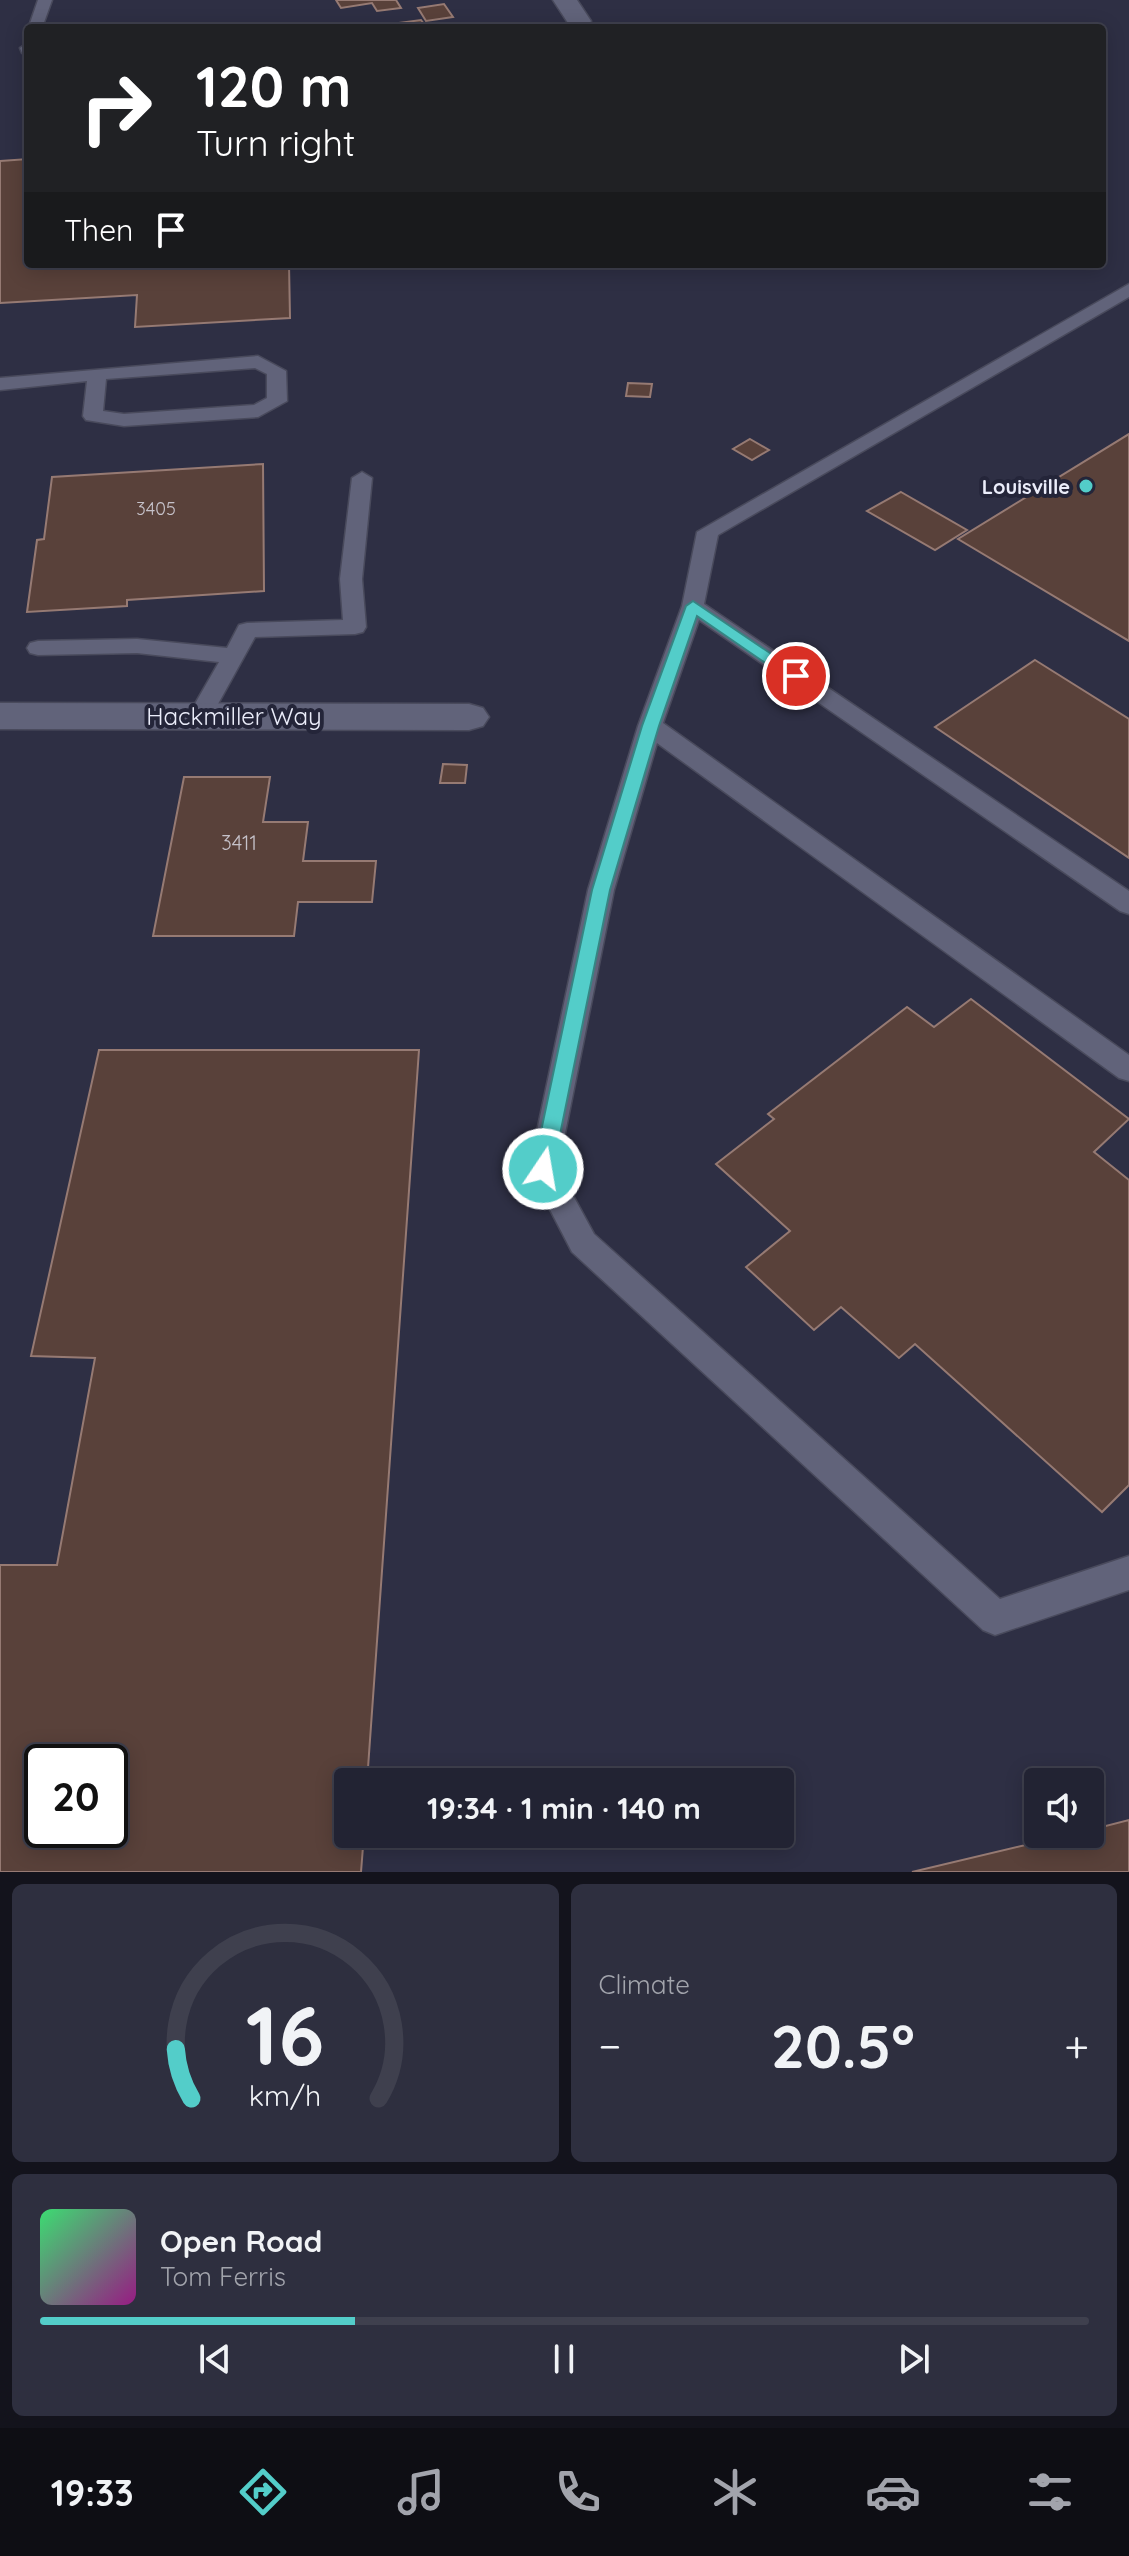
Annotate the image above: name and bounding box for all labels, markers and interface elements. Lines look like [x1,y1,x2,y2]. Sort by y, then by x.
text: 120 m [196,51,351,121]
icon: right [64,56,168,160]
text: Turn right [196,120,355,165]
icon: arrive [149,208,193,252]
text: Then [64,211,133,249]
place label: Louisville [982,474,1070,499]
marker: Louisville [1077,477,1095,495]
house number: 3405 [136,497,176,520]
pin [762,642,830,710]
icon: arrive [774,654,818,698]
street label: Hackmiller Way [146,701,322,731]
house number: 3411 [221,830,257,855]
position arrow [501,1127,585,1211]
speed limit sign: 20 [24,1744,128,1848]
map controls [1024,1768,1104,1848]
button: sound [1024,1768,1104,1848]
text: 19:34 · 1 min · 140 m [427,1789,701,1827]
text: Climate [599,1968,690,2001]
text: 16 [246,1982,324,2086]
text: 20.5° [771,2008,915,2083]
text: − [599,2018,621,2073]
text: + [1064,2018,1089,2073]
text: km/h [249,2077,322,2113]
text: Open Road [160,2222,322,2260]
text: Tom Ferris [160,2260,286,2293]
icon: previous [193,2337,237,2381]
icon: pause [542,2337,586,2381]
icon: next [892,2337,936,2381]
icon: directions [235,2464,291,2520]
icon: music [393,2464,449,2520]
icon: phone [550,2464,606,2520]
icon: climate [707,2464,763,2520]
icon: car [865,2464,921,2520]
icon: filters [1022,2464,1078,2520]
text: 19:33 [51,2470,134,2515]

